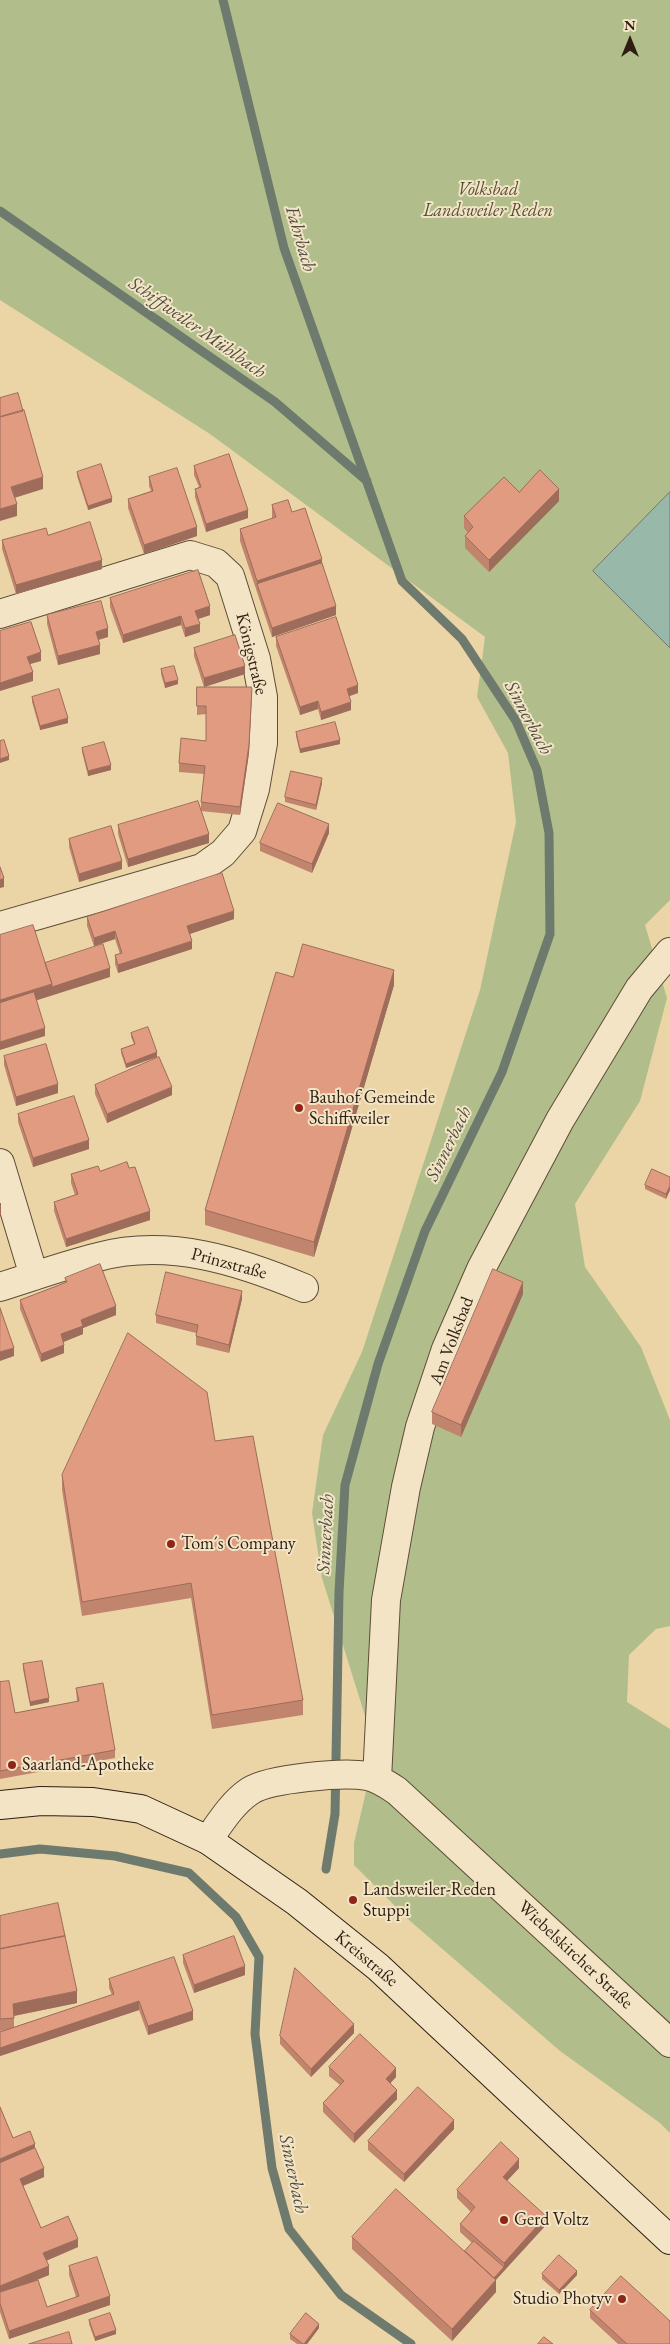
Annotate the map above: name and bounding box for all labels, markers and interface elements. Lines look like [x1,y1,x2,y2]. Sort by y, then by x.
north arrow [605,15,655,65]
text: N [624,16,636,34]
park label: Volksbad Landsweiler Reden [423,179,553,222]
water label: Fahrbach [280,204,320,274]
water label: Schiffweiler Mühlbach [124,272,270,384]
street label: Königstraße [230,611,272,697]
water label: Sinnerbach [499,677,557,759]
place label: Bauhof Gemeinde Schiffweiler [309,1087,435,1130]
marker: Bauhof Gemeinde Schiffweiler [293,1102,305,1114]
water label: Sinnerbach [421,1103,477,1185]
street label: Prinzstraße [189,1244,269,1284]
street label: Am Volksbad [425,1294,479,1388]
water label: Sinnerbach [313,1493,339,1575]
place label: Tom´s Company [181,1533,296,1555]
marker: Tom´s Company [165,1538,177,1550]
place label: Saarland-Apotheke [22,1754,154,1776]
marker: Saarland-Apotheke [6,1759,18,1771]
place label: Landsweiler-Reden Stuppi [363,1879,496,1922]
marker: Landsweiler-Reden Stuppi [347,1894,359,1906]
street label: Wiebelskircher Straße [513,1896,637,2014]
street label: Kreisstraße [330,1926,402,1992]
water label: Sinnerbach [274,2132,312,2216]
place label: Gerd Voltz [514,2209,589,2231]
marker: Gerd Voltz [498,2214,510,2226]
place label: Studio Photyv [513,2288,612,2310]
marker: Studio Photyv [616,2293,628,2305]

